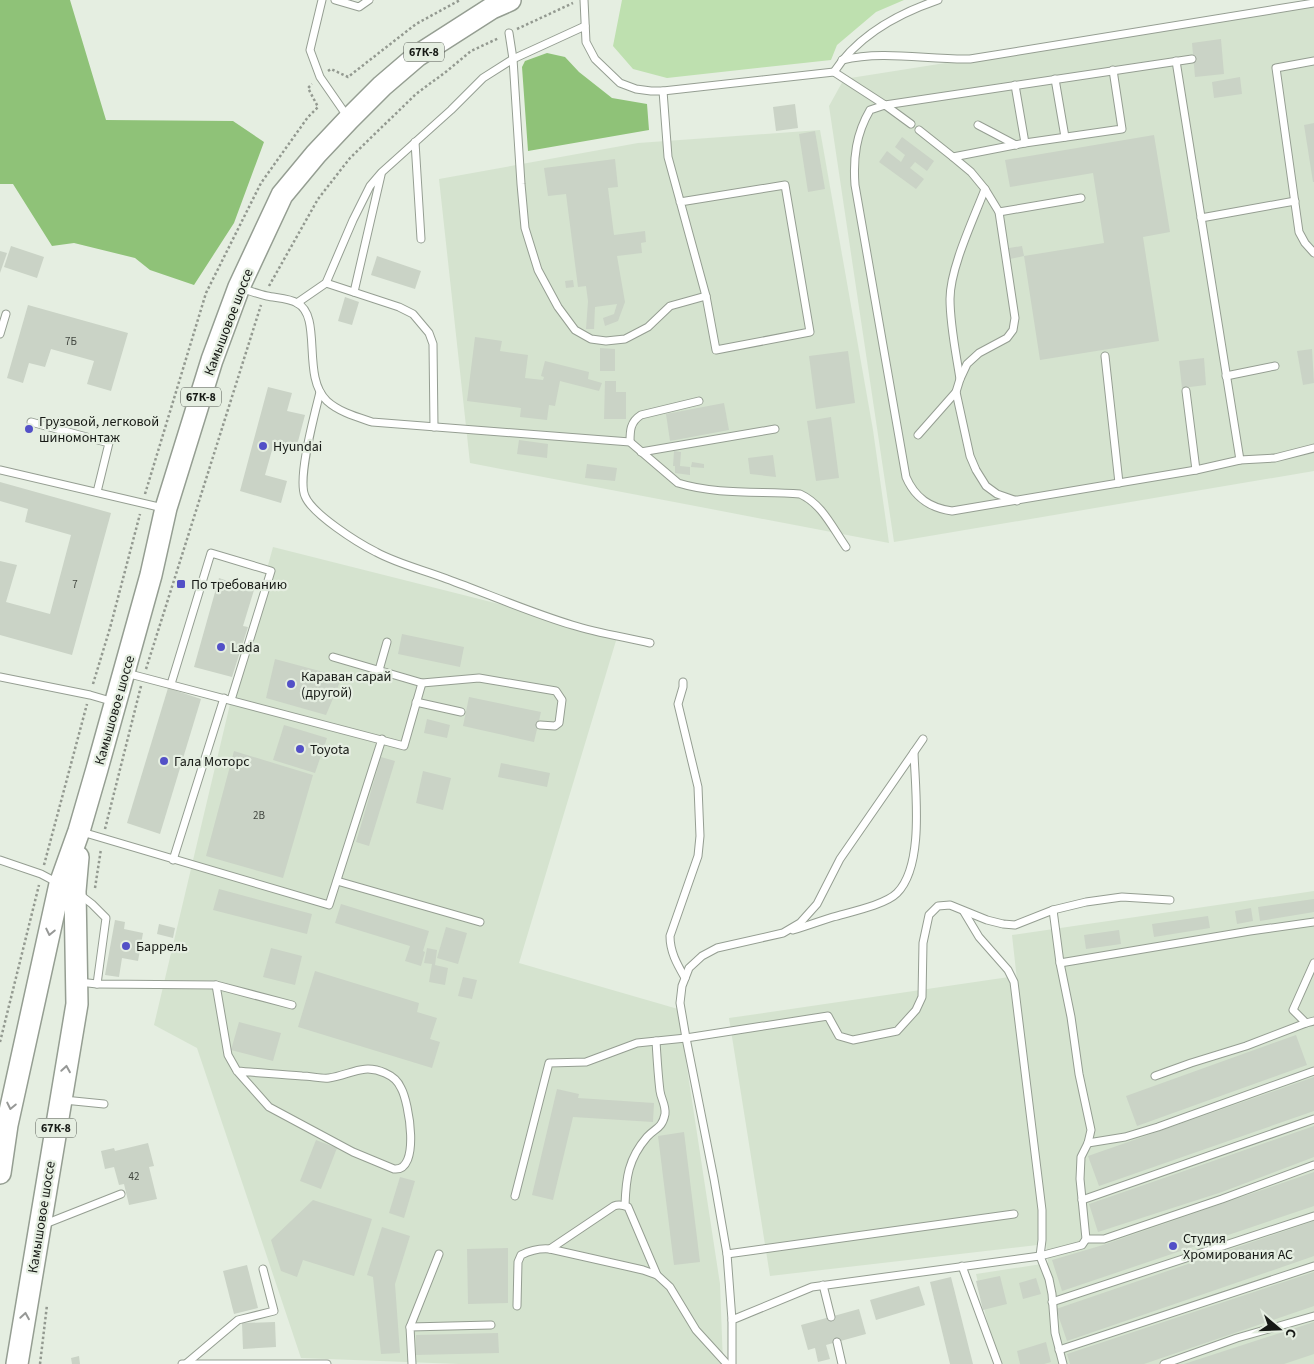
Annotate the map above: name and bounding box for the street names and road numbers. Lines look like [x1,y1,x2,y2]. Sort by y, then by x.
road number: 67К-8 [404,42,444,62]
street label: Камышовое шоссе [199,266,259,379]
road number: 67К-8 [181,388,221,407]
street label: Камышовое шоссе [90,653,140,767]
road number: 67К-8 [36,1118,76,1138]
street label: Камышовое шоссе [23,1160,61,1275]

